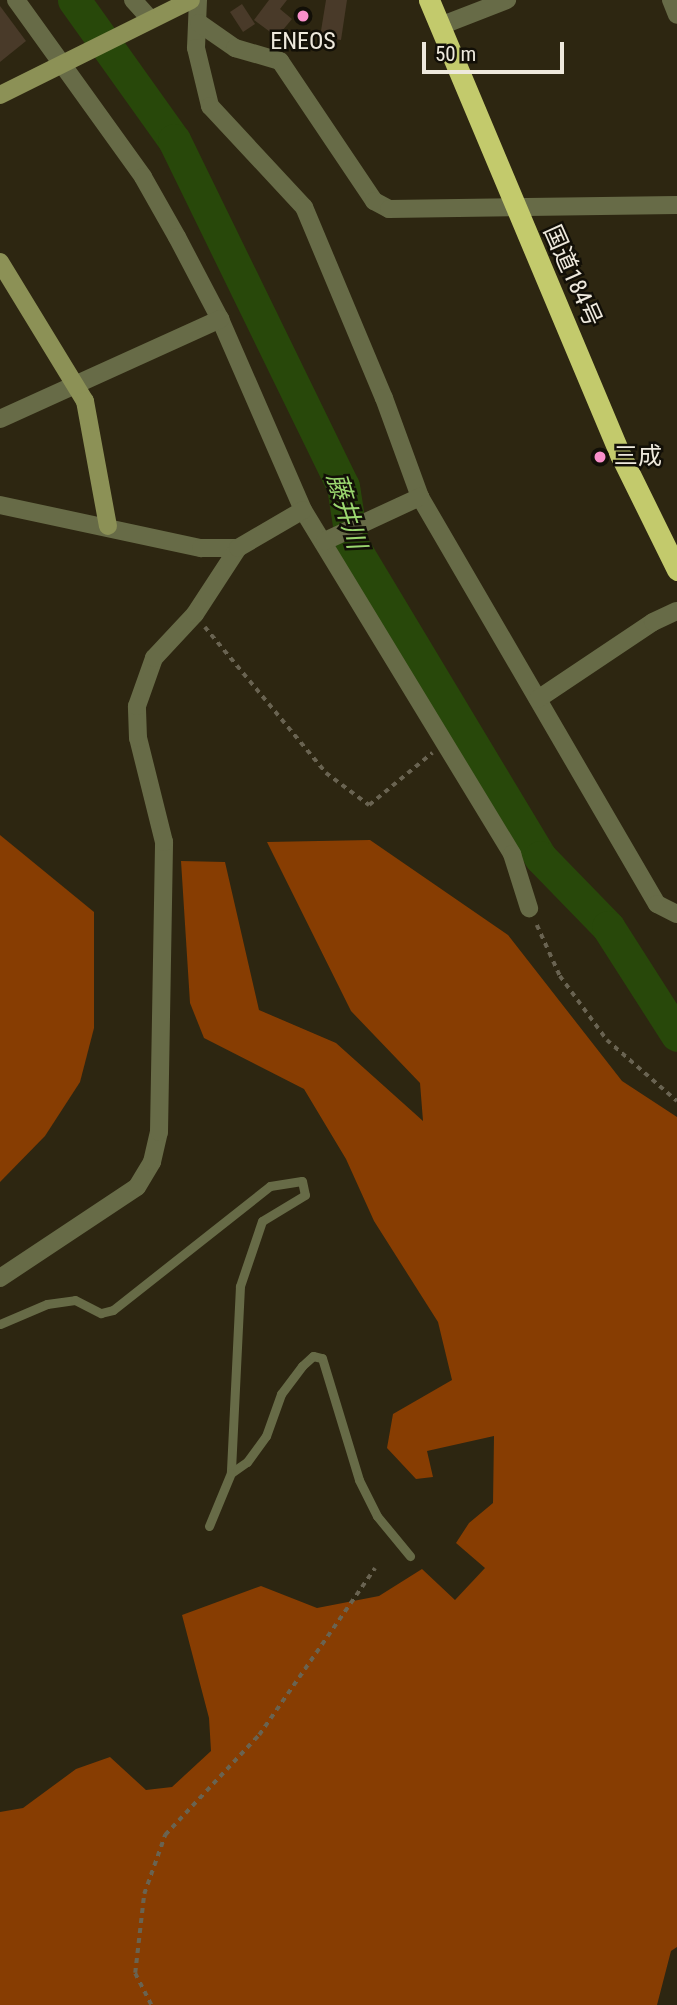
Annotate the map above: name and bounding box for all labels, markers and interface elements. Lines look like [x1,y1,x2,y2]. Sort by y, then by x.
marker: ENEOS [295,8,311,24]
place label: ENEOS [270,28,336,56]
scale bar [425,28,567,72]
text: 50 m [435,42,476,66]
street label: 国道184号 [537,221,607,331]
place label: 三成 [614,443,662,471]
marker: 三成 [592,449,608,465]
water label: 藤井川 [320,469,372,553]

